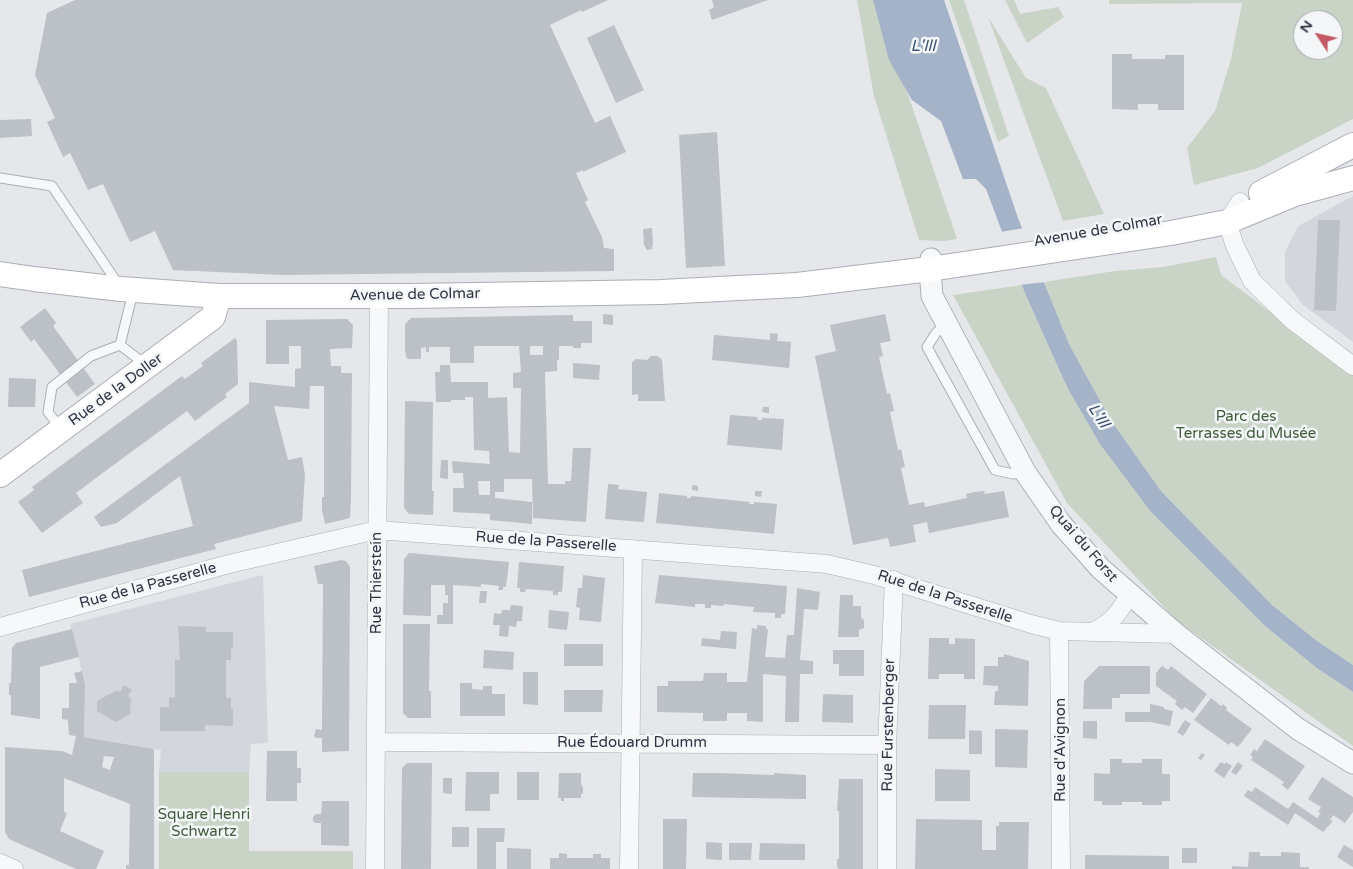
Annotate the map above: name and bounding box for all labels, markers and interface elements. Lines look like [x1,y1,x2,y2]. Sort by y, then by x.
north arrow [1293,10,1343,60]
text: N [1296,17,1316,36]
water label: L'Ill [910,37,936,57]
street label: Avenue de Colmar [1032,211,1164,251]
street label: Avenue de Colmar [350,285,480,305]
street label: Rue de la Doller [65,350,167,430]
water label: L'Ill [1083,400,1113,432]
park label: Parc des Terrasses du Musée [1176,408,1316,443]
street label: Quai du Forst [1045,502,1121,586]
street label: Rue de la Passerelle [475,528,617,556]
street label: Rue Thierstein [368,532,386,634]
street label: Rue de la Passerelle [78,559,218,613]
street label: Rue de la Passerelle [875,567,1015,627]
street label: Rue Furstenberger [879,658,899,792]
street label: Rue d'Avignon [1052,698,1070,802]
street label: Rue Édouard Drumm [557,734,707,752]
park label: Square Henri Schwartz [158,806,250,841]

